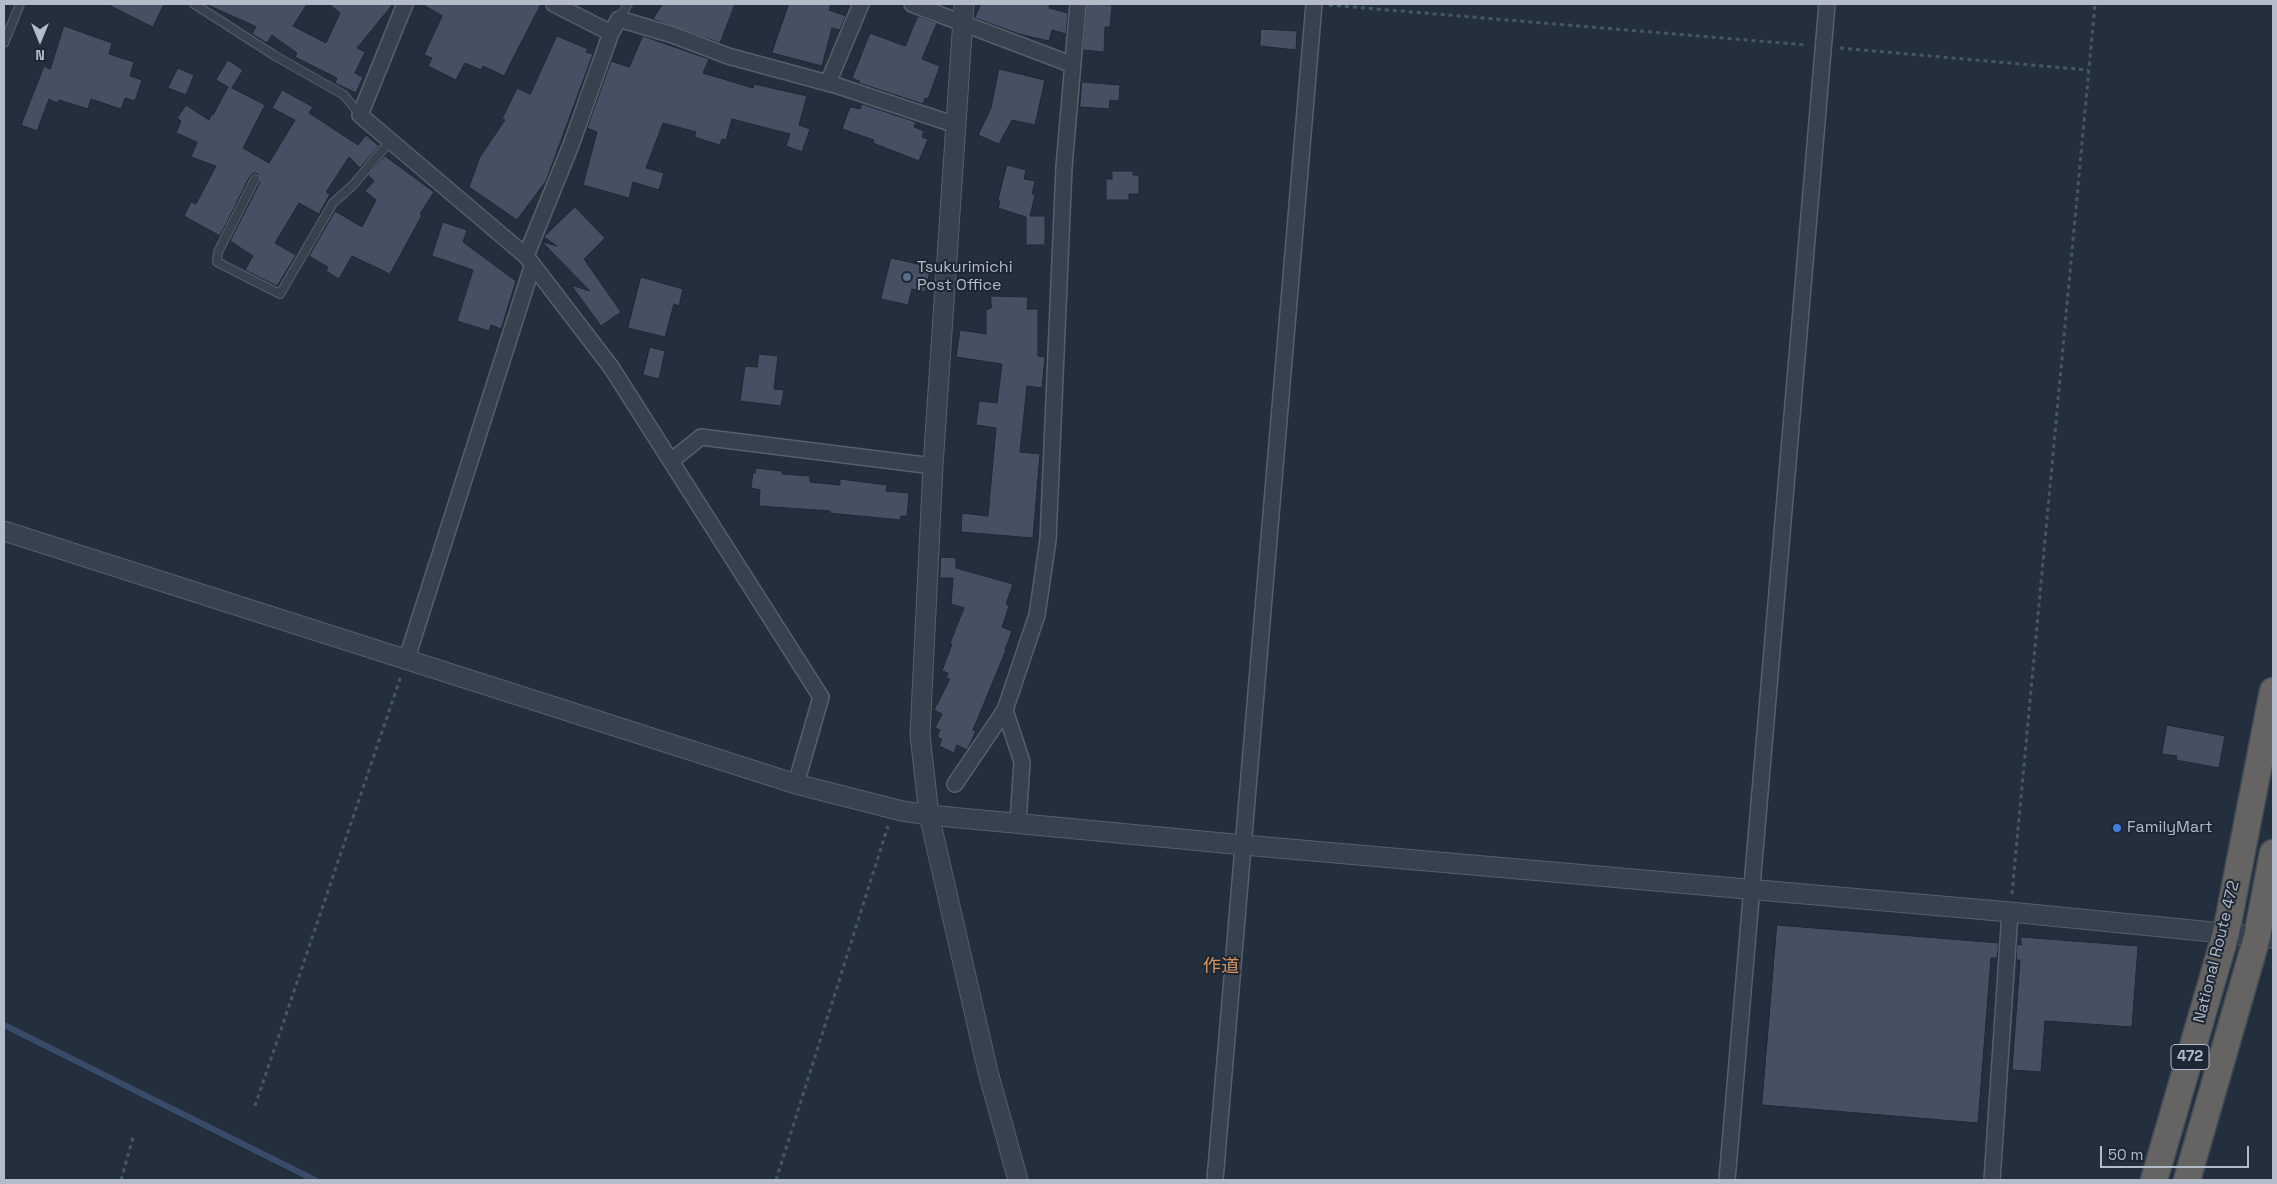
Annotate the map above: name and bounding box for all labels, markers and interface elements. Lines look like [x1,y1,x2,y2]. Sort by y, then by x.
north arrow [15,15,65,65]
text: N [35,46,45,64]
place label: Tsukurimichi Post Office [917,258,1013,296]
marker: Tsukurimichi Post Office [901,271,913,283]
place label: FamilyMart [2127,818,2213,838]
marker: FamilyMart [2111,822,2123,834]
street label: National Route 472 [2190,879,2244,1025]
district label: 作道 [1203,956,1239,978]
road number: 472 [2171,1044,2209,1070]
scale bar [2102,1136,2251,1168]
text: 50 m [2108,1145,2143,1164]

